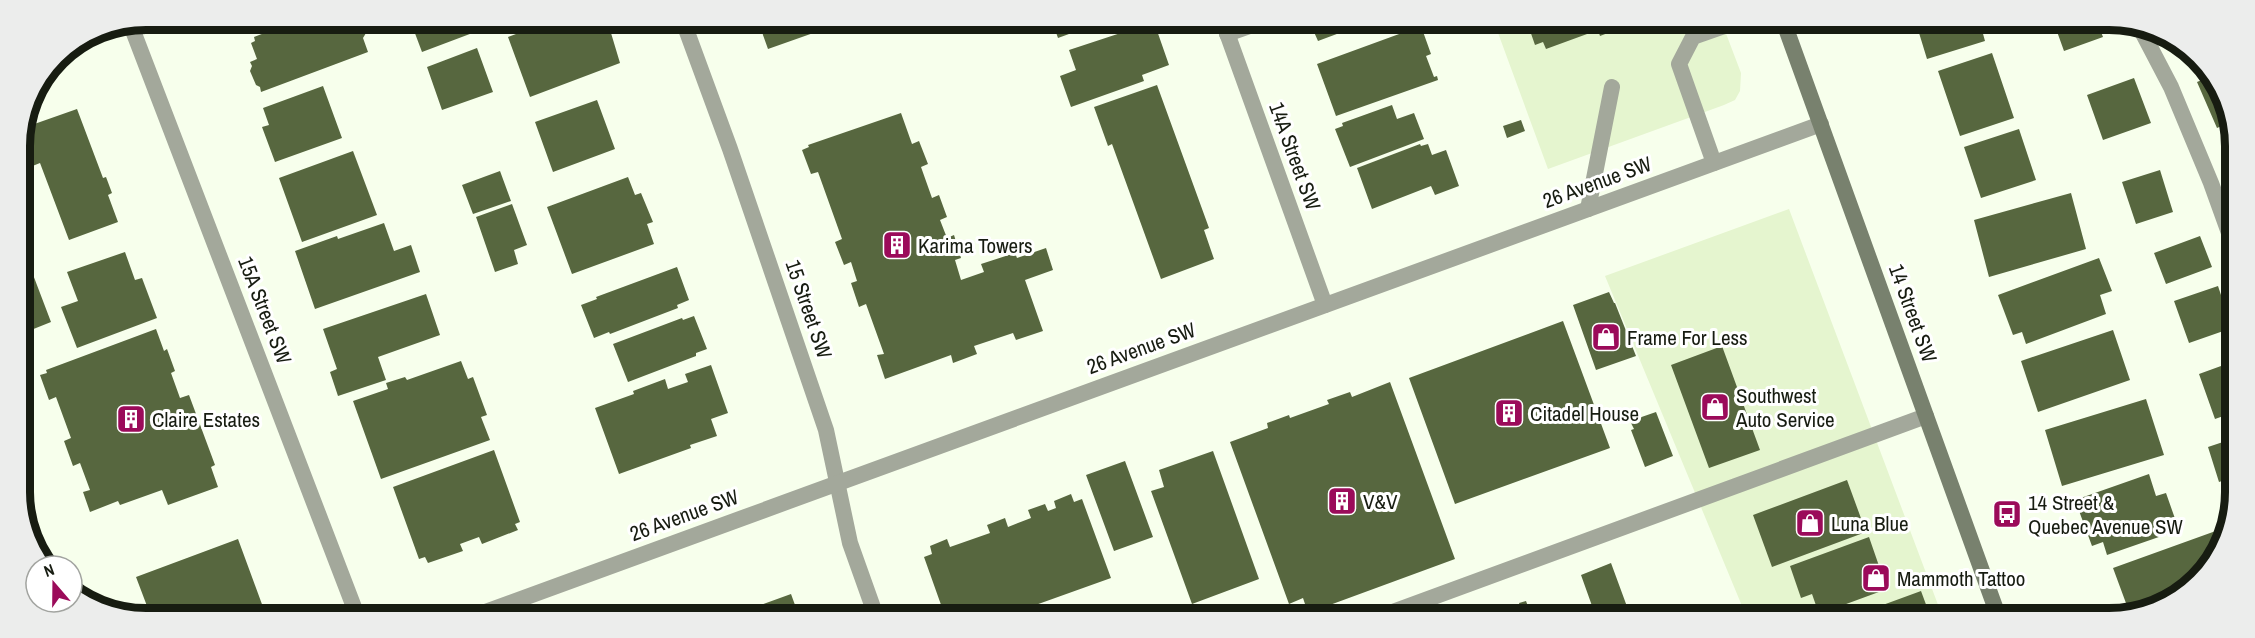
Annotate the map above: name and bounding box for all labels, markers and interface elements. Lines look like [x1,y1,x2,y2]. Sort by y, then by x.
street label: 14A Street SW [1262,98,1328,215]
street label: 26 Avenue SW [1539,149,1656,215]
building icon: Karima Towers [881,229,913,261]
place label: Karima Towers [918,231,1033,260]
street label: 15A Street SW [231,252,299,369]
street label: 15 Street SW [779,256,840,363]
street label: 14 Street SW [1882,260,1944,367]
street label: 26 Avenue SW [1083,315,1200,381]
shop icon: Frame For Less [1590,321,1622,353]
place label: Frame For Less [1627,323,1748,352]
place label: Southwest Auto Service [1735,381,1835,434]
shop icon: Southwest Auto Service [1699,391,1731,423]
building icon: Citadel House [1493,397,1525,429]
place label: Citadel House [1530,399,1639,428]
building icon: Claire Estates [115,403,147,435]
place label: Claire Estates [152,405,260,434]
street label: 26 Avenue SW [626,482,743,548]
building icon: V&V [1326,485,1358,517]
place label: V&V [1363,487,1398,516]
place label: 14 Street & Quebec Avenue SW [2028,488,2184,541]
bus stop icon: 14 Street & Quebec Avenue SW [1991,498,2023,530]
shop icon: Luna Blue [1794,507,1826,539]
place label: Luna Blue [1831,509,1909,538]
north arrow [24,554,84,614]
text: N [41,558,57,582]
shop icon: Mammoth Tattoo [1860,562,1892,594]
place label: Mammoth Tattoo [1897,564,2025,593]

